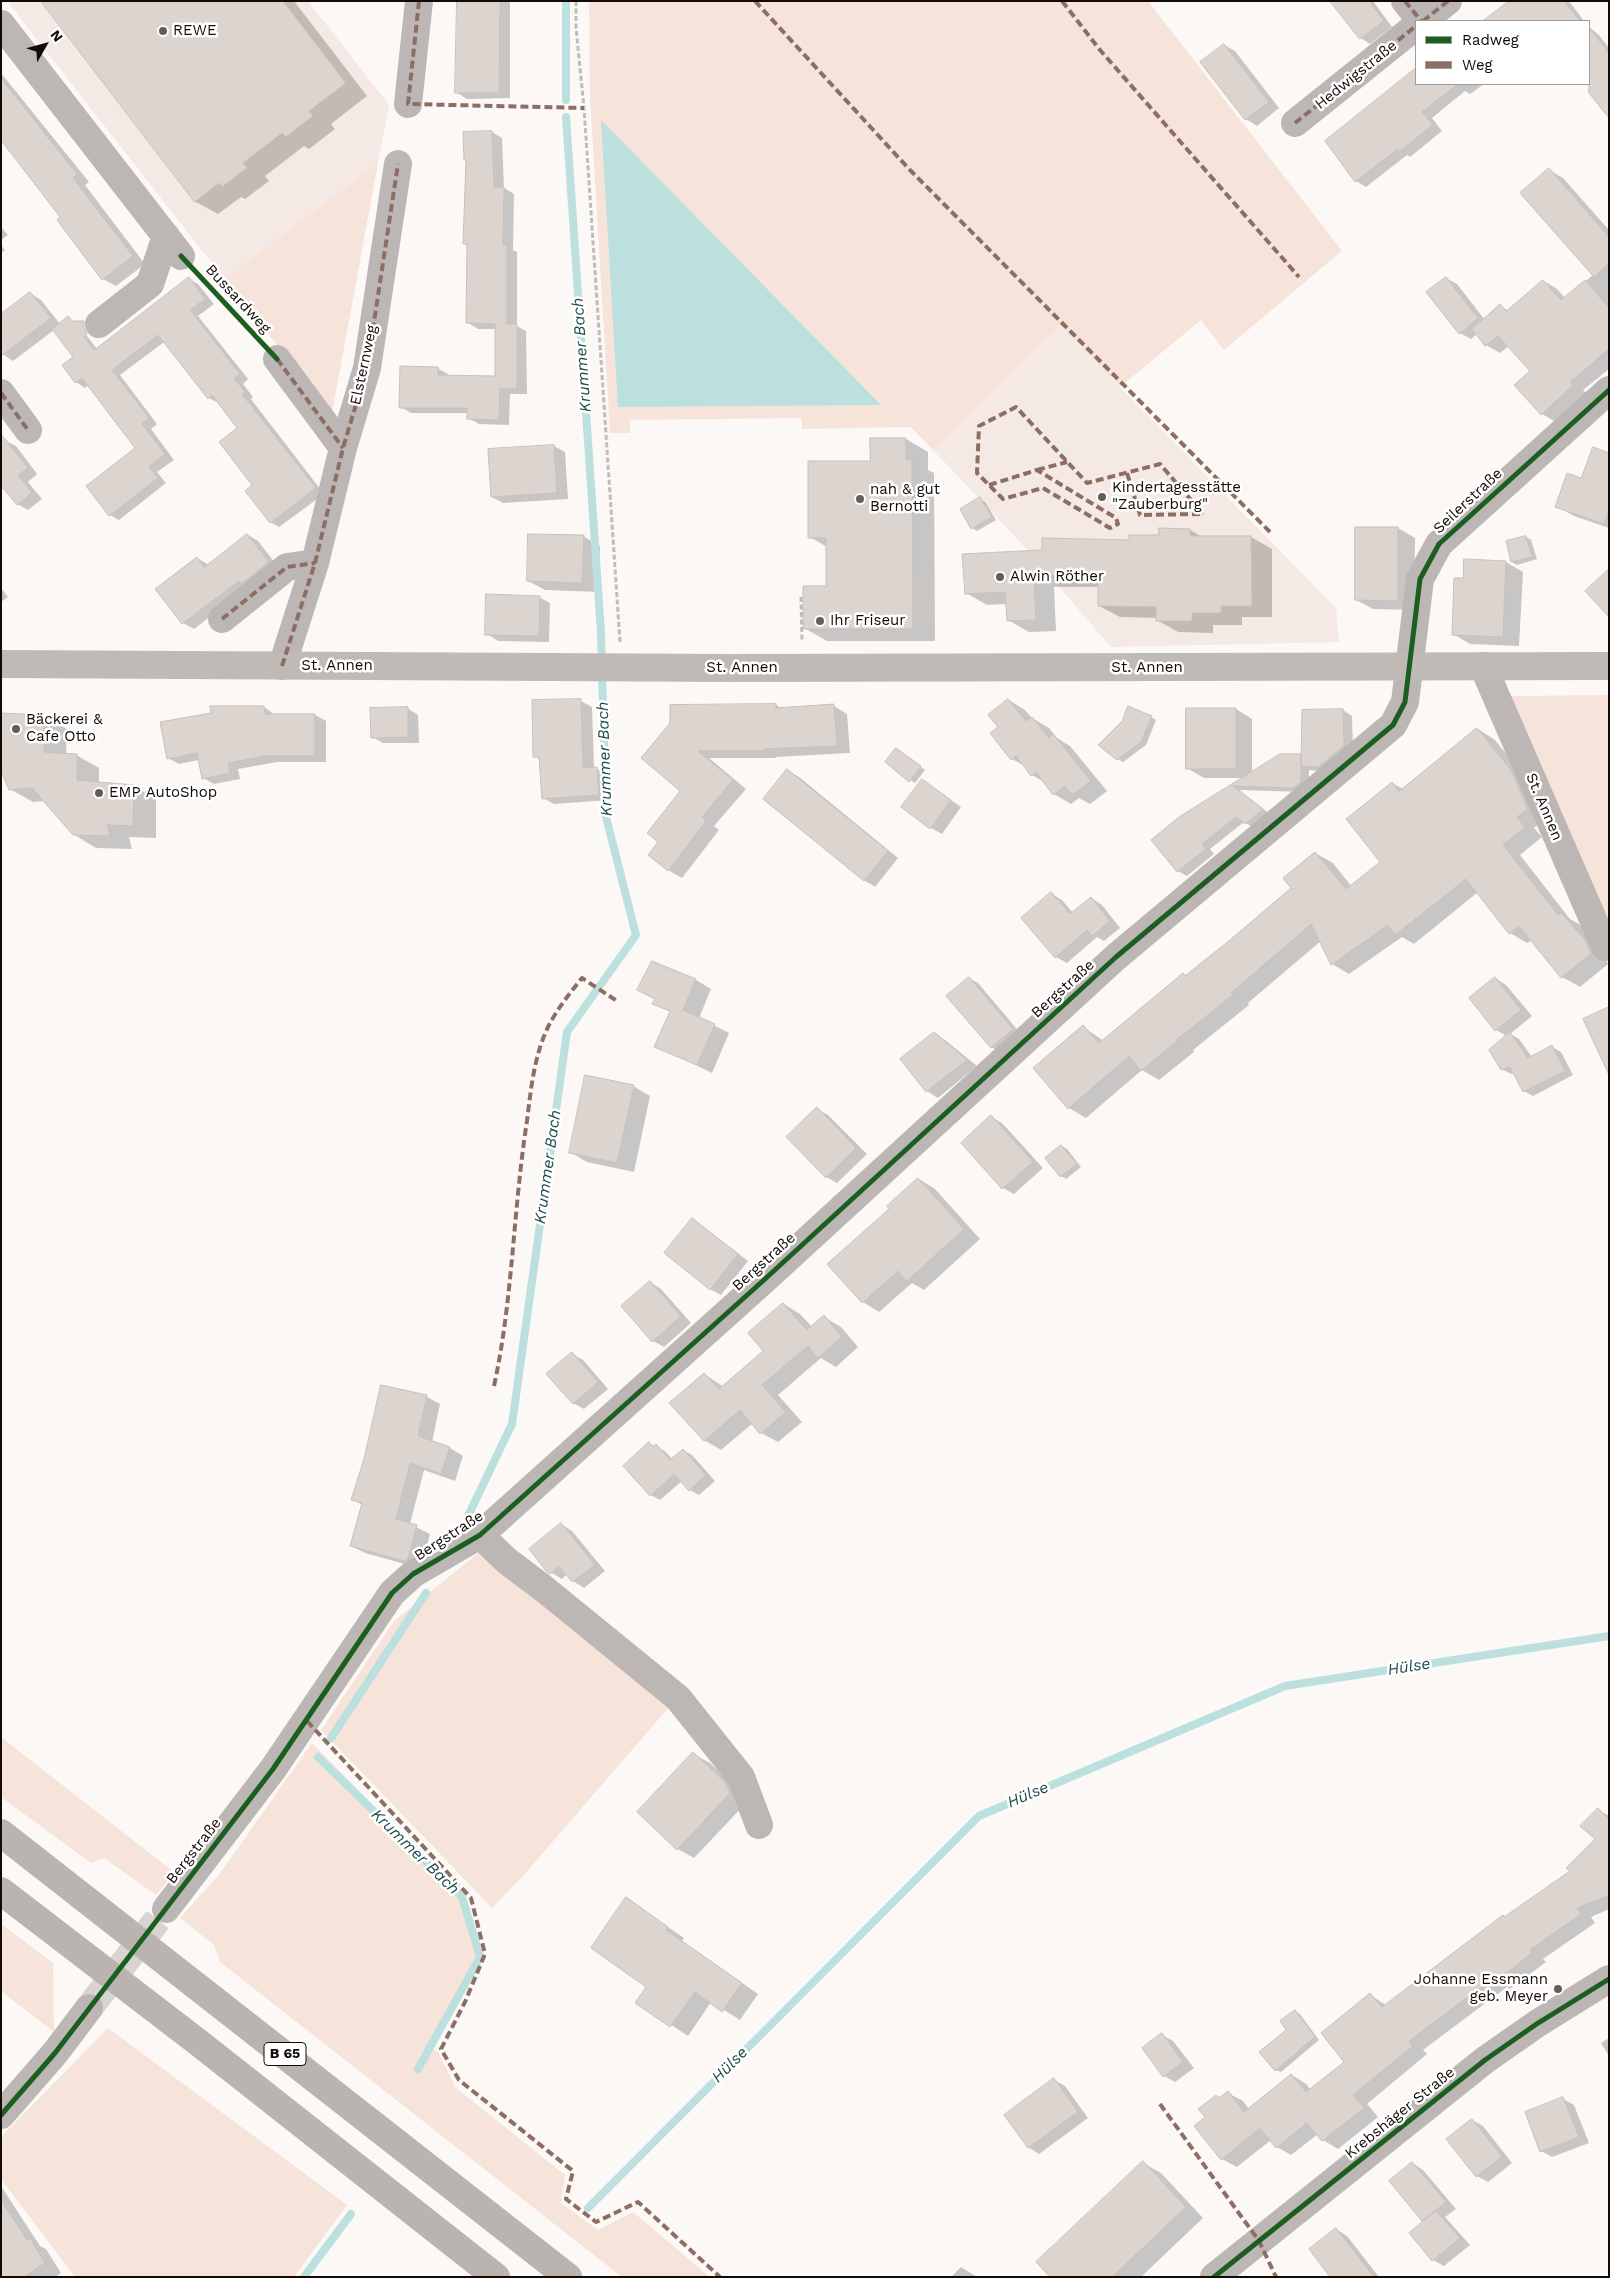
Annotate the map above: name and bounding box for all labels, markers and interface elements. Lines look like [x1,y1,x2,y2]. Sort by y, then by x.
north arrow [20,20,70,70]
legend [1415,20,1590,85]
place label: REWE [173,22,217,40]
marker: REWE [157,25,169,37]
text: N [47,27,66,45]
text: Radweg [1462,31,1519,49]
street label: Hedwigstraße [1311,37,1401,113]
text: Weg [1462,56,1493,74]
street label: Bussardweg [202,261,274,337]
water label: Krummer Bach [568,297,596,413]
street label: Elsternweg [347,323,381,407]
street label: Seilerstraße [1430,464,1506,538]
place label: Kindertagesstätte "Zauberburg" [1112,479,1241,514]
place label: nah & gut Bernotti [870,481,940,516]
marker: Kindertagesstätte "Zauberburg" [1096,491,1108,503]
marker: nah & gut Bernotti [854,493,866,505]
place label: Alwin Röther [1010,568,1104,586]
marker: Alwin Röther [994,571,1006,583]
place label: Ihr Friseur [830,612,905,630]
marker: Ihr Friseur [814,615,826,627]
street label: St. Annen [301,657,373,675]
street label: St. Annen [706,659,778,677]
street label: St. Annen [1111,659,1183,677]
water label: Krummer Bach [593,701,617,817]
place label: Bäckerei & Cafe Otto [26,711,103,746]
marker: Bäckerei & Cafe Otto [10,723,22,735]
street label: St. Annen [1522,771,1566,843]
place label: EMP AutoShop [109,784,217,802]
marker: EMP AutoShop [93,787,105,799]
street label: Bergstraße [1028,956,1098,1022]
water label: Krummer Bach [530,1109,566,1225]
street label: Bergstraße [729,1229,799,1295]
street label: Bergstraße [411,1507,487,1565]
water label: Hülse [1386,1654,1432,1680]
water label: Hülse [1004,1778,1052,1812]
water label: Krummer Bach [367,1805,463,1899]
street label: Bergstraße [163,1814,225,1888]
place label: Johanne Essmann geb. Meyer [1414,1971,1548,2006]
marker: Johanne Essmann geb. Meyer [1552,1983,1564,1995]
road number: B 65 [264,2042,306,2066]
water label: Hülse [708,2043,752,2087]
street label: Krebshäger Straße [1342,2063,1458,2163]

